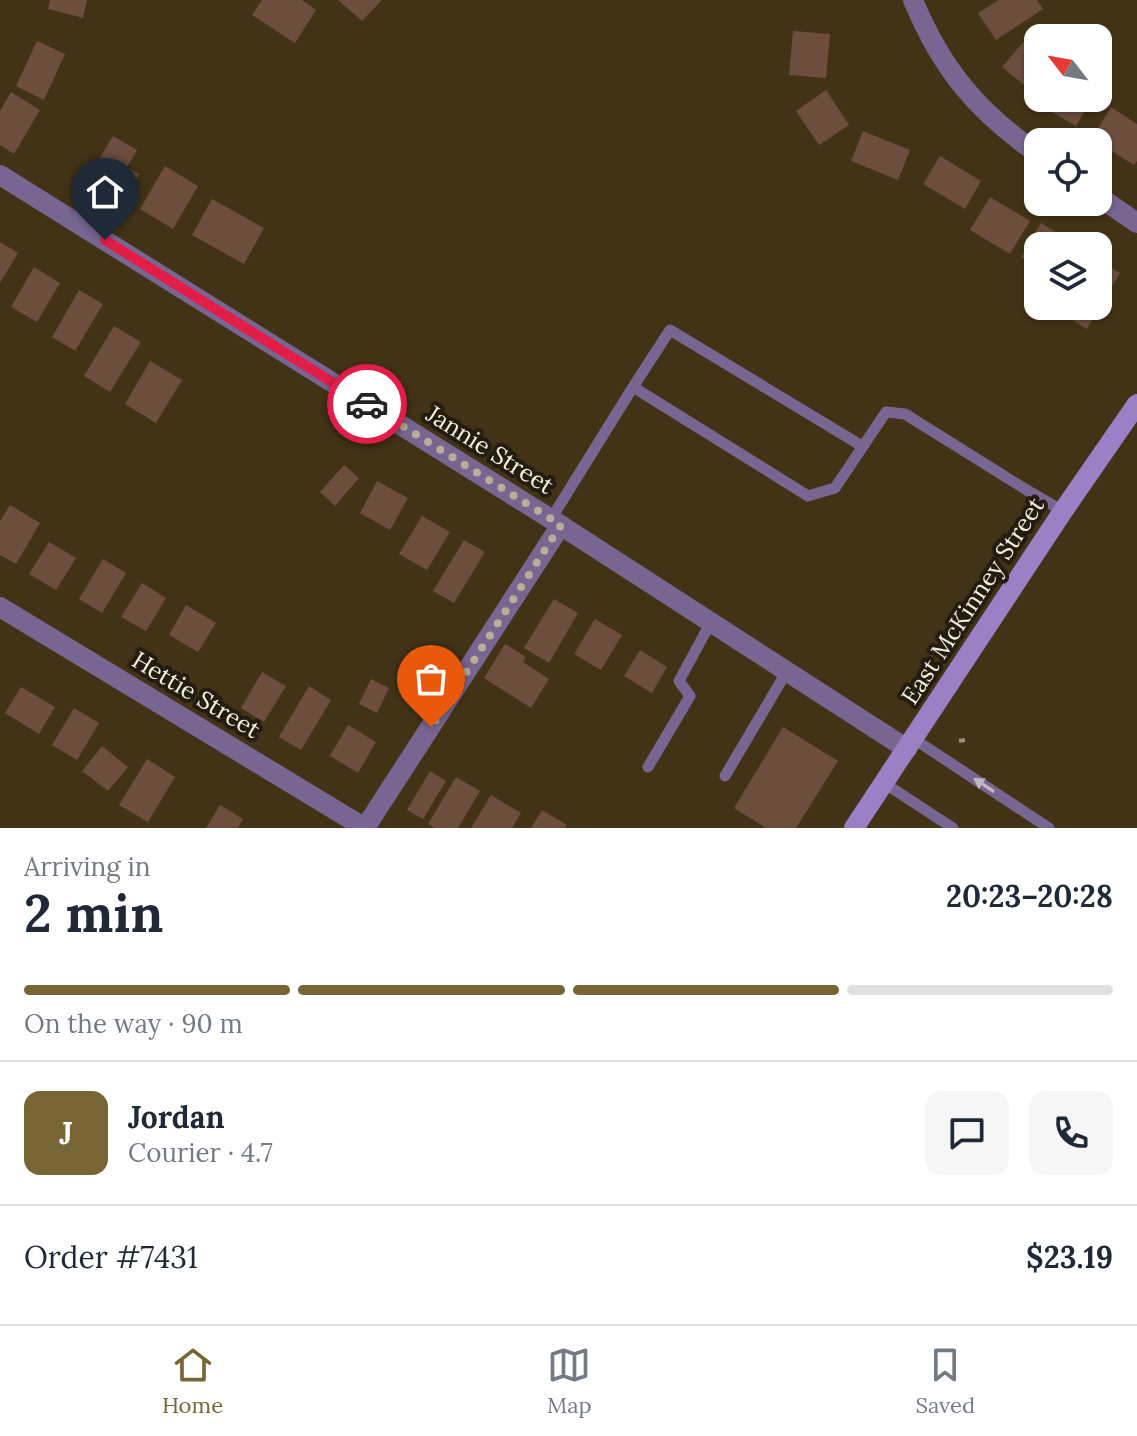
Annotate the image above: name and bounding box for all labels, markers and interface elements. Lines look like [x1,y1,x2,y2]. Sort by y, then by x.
north arrow [1024,24,1112,112]
map controls [1024,24,1112,320]
button: locate [1024,128,1112,216]
pin [71,158,139,240]
icon: home [83,170,127,214]
button: layers [1024,232,1112,320]
courier [327,364,407,444]
icon: car [345,382,389,426]
street label: Jannie Street [420,398,560,501]
street label: East McKinney Street [894,491,1051,710]
street label: Hettie Street [127,644,267,745]
pin [397,645,465,727]
icon: bag [409,657,453,701]
one-way arrow [973,778,995,793]
text: Arriving in [24,850,151,883]
text: 20:23–20:28 [946,877,1113,915]
text: 2 min [24,880,163,946]
text: On the way · 90 m [24,1007,243,1040]
button: chat [925,1091,1009,1175]
button: phone [1029,1091,1113,1175]
text: Jordan [128,1098,225,1136]
text: J [59,1114,73,1152]
text: Courier · 4.7 [128,1136,273,1169]
text: Order #7431 [24,1238,198,1276]
text: $23.19 [1026,1238,1113,1276]
tab: Home [162,1343,223,1419]
tab: Map [547,1343,592,1419]
tab: Saved [916,1343,975,1419]

